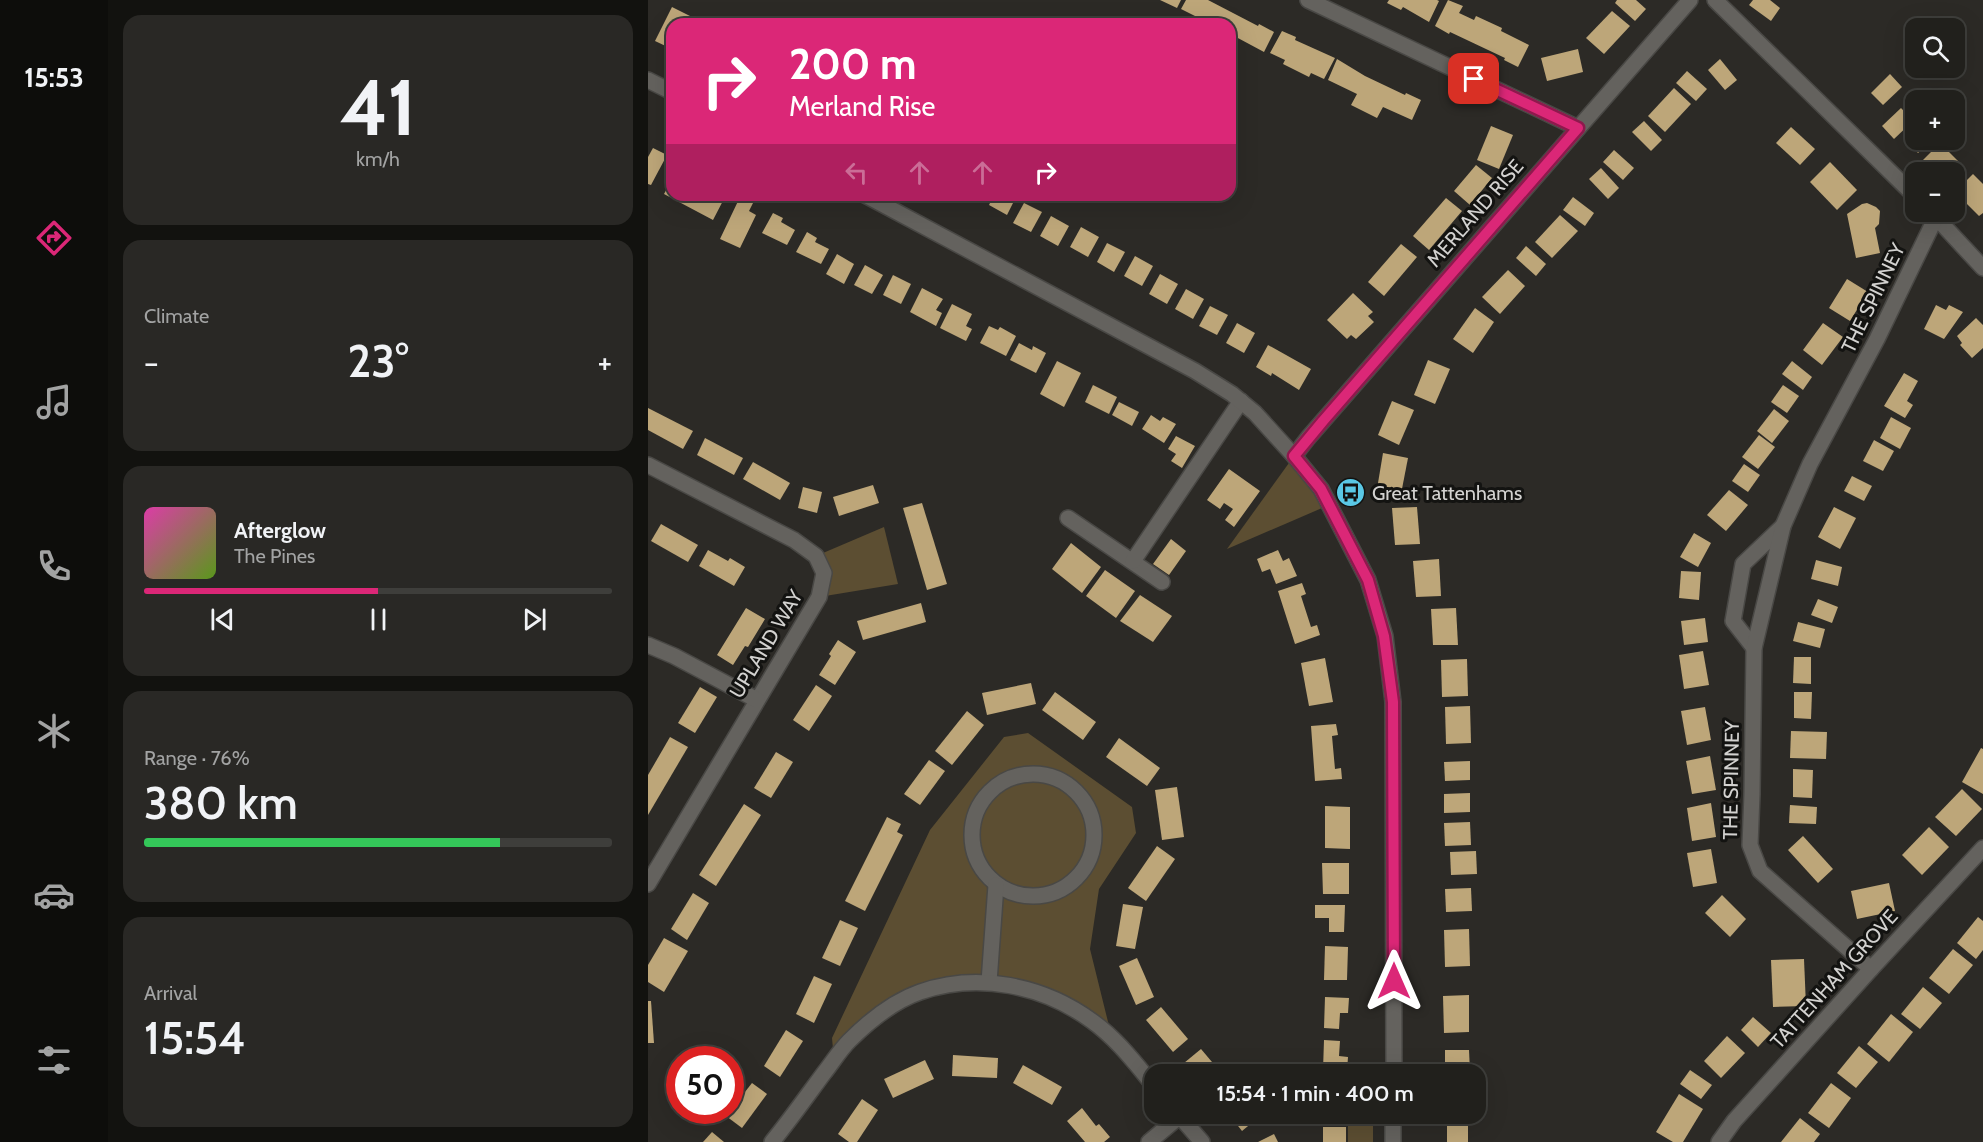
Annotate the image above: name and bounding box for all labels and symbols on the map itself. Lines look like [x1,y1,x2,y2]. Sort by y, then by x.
pin [1448,53,1499,104]
street label: MERLAND RISE [1422,154,1528,272]
street label: THE SPINNEY [1836,239,1910,357]
bus stop icon: Great Tattenhams [1335,477,1367,509]
place label: Great Tattenhams [1372,481,1522,505]
street label: UPLAND WAY [724,585,808,702]
street label: THE SPINNEY [1718,720,1744,840]
street label: TATTENHAM GROVE [1765,905,1903,1053]
position arrow [1362,949,1426,1013]
speed limit sign: 50 [666,1046,744,1124]

